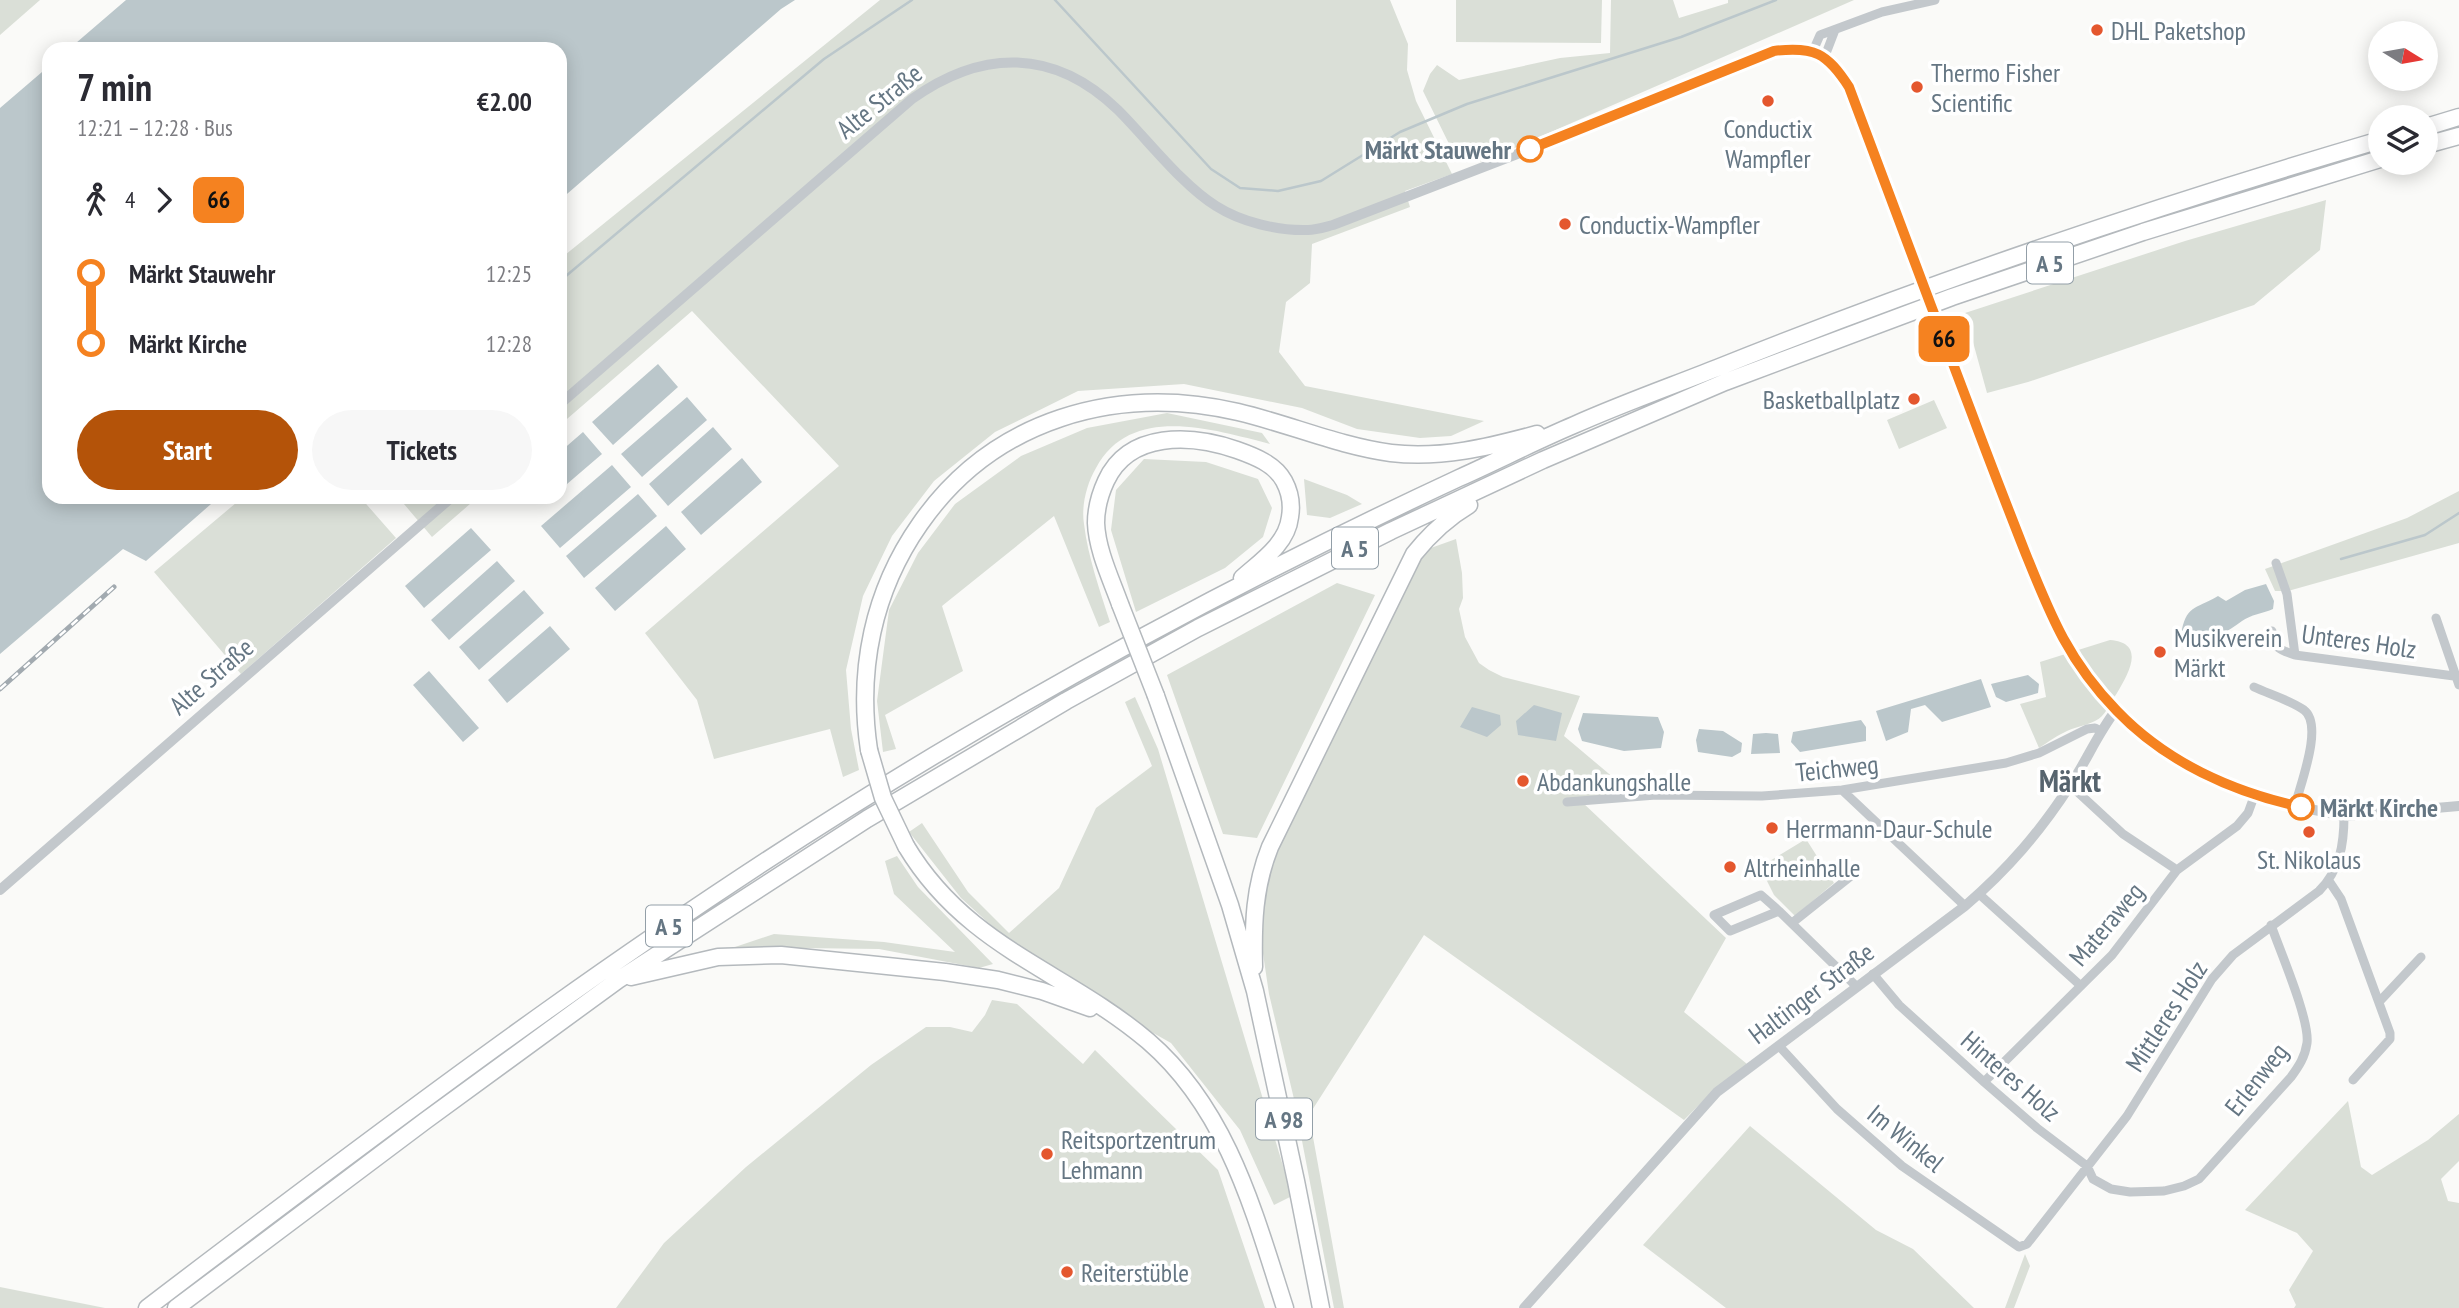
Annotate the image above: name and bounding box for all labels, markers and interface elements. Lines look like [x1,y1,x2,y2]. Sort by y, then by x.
place label: DHL Paketshop [2111,14,2246,47]
north arrow [2368,21,2438,91]
map controls [2368,21,2438,175]
marker: DHL Paketshop [2089,22,2105,38]
street label: Alte Straße [829,56,929,146]
place label: Thermo Fisher Scientific [1931,56,2060,119]
text: 7 min [77,62,152,111]
marker: Thermo Fisher Scientific [1909,79,1925,95]
text: €2.00 [477,85,532,118]
marker: Conductix Wampfler [1760,93,1776,109]
button: layers [2368,105,2438,175]
place label: Conductix Wampfler [1723,112,1813,175]
text: 12:21 – 12:28 · Bus [77,113,233,142]
place label: Märkt Stauwehr [1365,133,1511,166]
marker: Märkt Stauwehr [1517,136,1543,162]
icon: walk [77,181,115,219]
icon: forward [145,181,183,219]
text: 66 [207,184,230,215]
text: 4 [125,185,135,214]
place label: Conductix-Wampfler [1579,208,1760,241]
marker: Conductix-Wampfler [1557,216,1573,232]
road number: A 5 [2027,242,2073,284]
text: Märkt Stauwehr [129,257,275,290]
text: 12:25 [486,259,532,288]
line badge: 66 [1912,316,1976,362]
text: 66 [1933,323,1955,354]
text: Märkt Kirche [129,327,247,360]
text: 12:28 [486,329,532,358]
place label: Basketballplatz [1763,383,1900,416]
marker: Basketballplatz [1906,391,1922,407]
button: Start [77,410,298,490]
button: Tickets [312,410,532,490]
road number: A 5 [1332,528,1378,568]
street label: Unteres Holz [2300,617,2418,665]
place label: Musikverein Märkt [2174,621,2282,684]
street label: Alte Straße [162,630,260,722]
marker: Musikverein Märkt [2152,644,2168,660]
street label: Teichweg [1794,747,1880,789]
district label: Märkt [2039,761,2101,800]
place label: Abdankungshalle [1537,765,1691,798]
marker: Abdankungshalle [1515,773,1531,789]
place label: Märkt Kirche [2320,791,2438,824]
marker: Märkt Kirche [2288,794,2314,820]
place label: Herrmann-Daur-Schule [1786,812,1993,845]
marker: Herrmann-Daur-Schule [1764,820,1780,836]
marker: St. Nikolaus [2301,824,2317,840]
place label: St. Nikolaus [2257,843,2361,876]
place label: Altrheinhalle [1744,851,1861,884]
marker: Altrheinhalle [1722,859,1738,875]
street label: Materaweg [2062,875,2150,973]
road number: A 5 [646,906,692,946]
street label: Haltinger Straße [1742,935,1880,1051]
street label: Mittleres Holz [2118,954,2214,1078]
street label: Hinteres Holz [1954,1024,2068,1128]
street label: Erlenweg [2217,1036,2295,1122]
street label: Im Winkel [1861,1097,1951,1179]
road number: A 98 [1256,1098,1312,1140]
place label: Reitsportzentrum Lehmann [1061,1123,1216,1186]
marker: Reitsportzentrum Lehmann [1039,1146,1055,1162]
place label: Reiterstüble [1081,1256,1189,1289]
marker: Reiterstüble [1059,1264,1075,1280]

